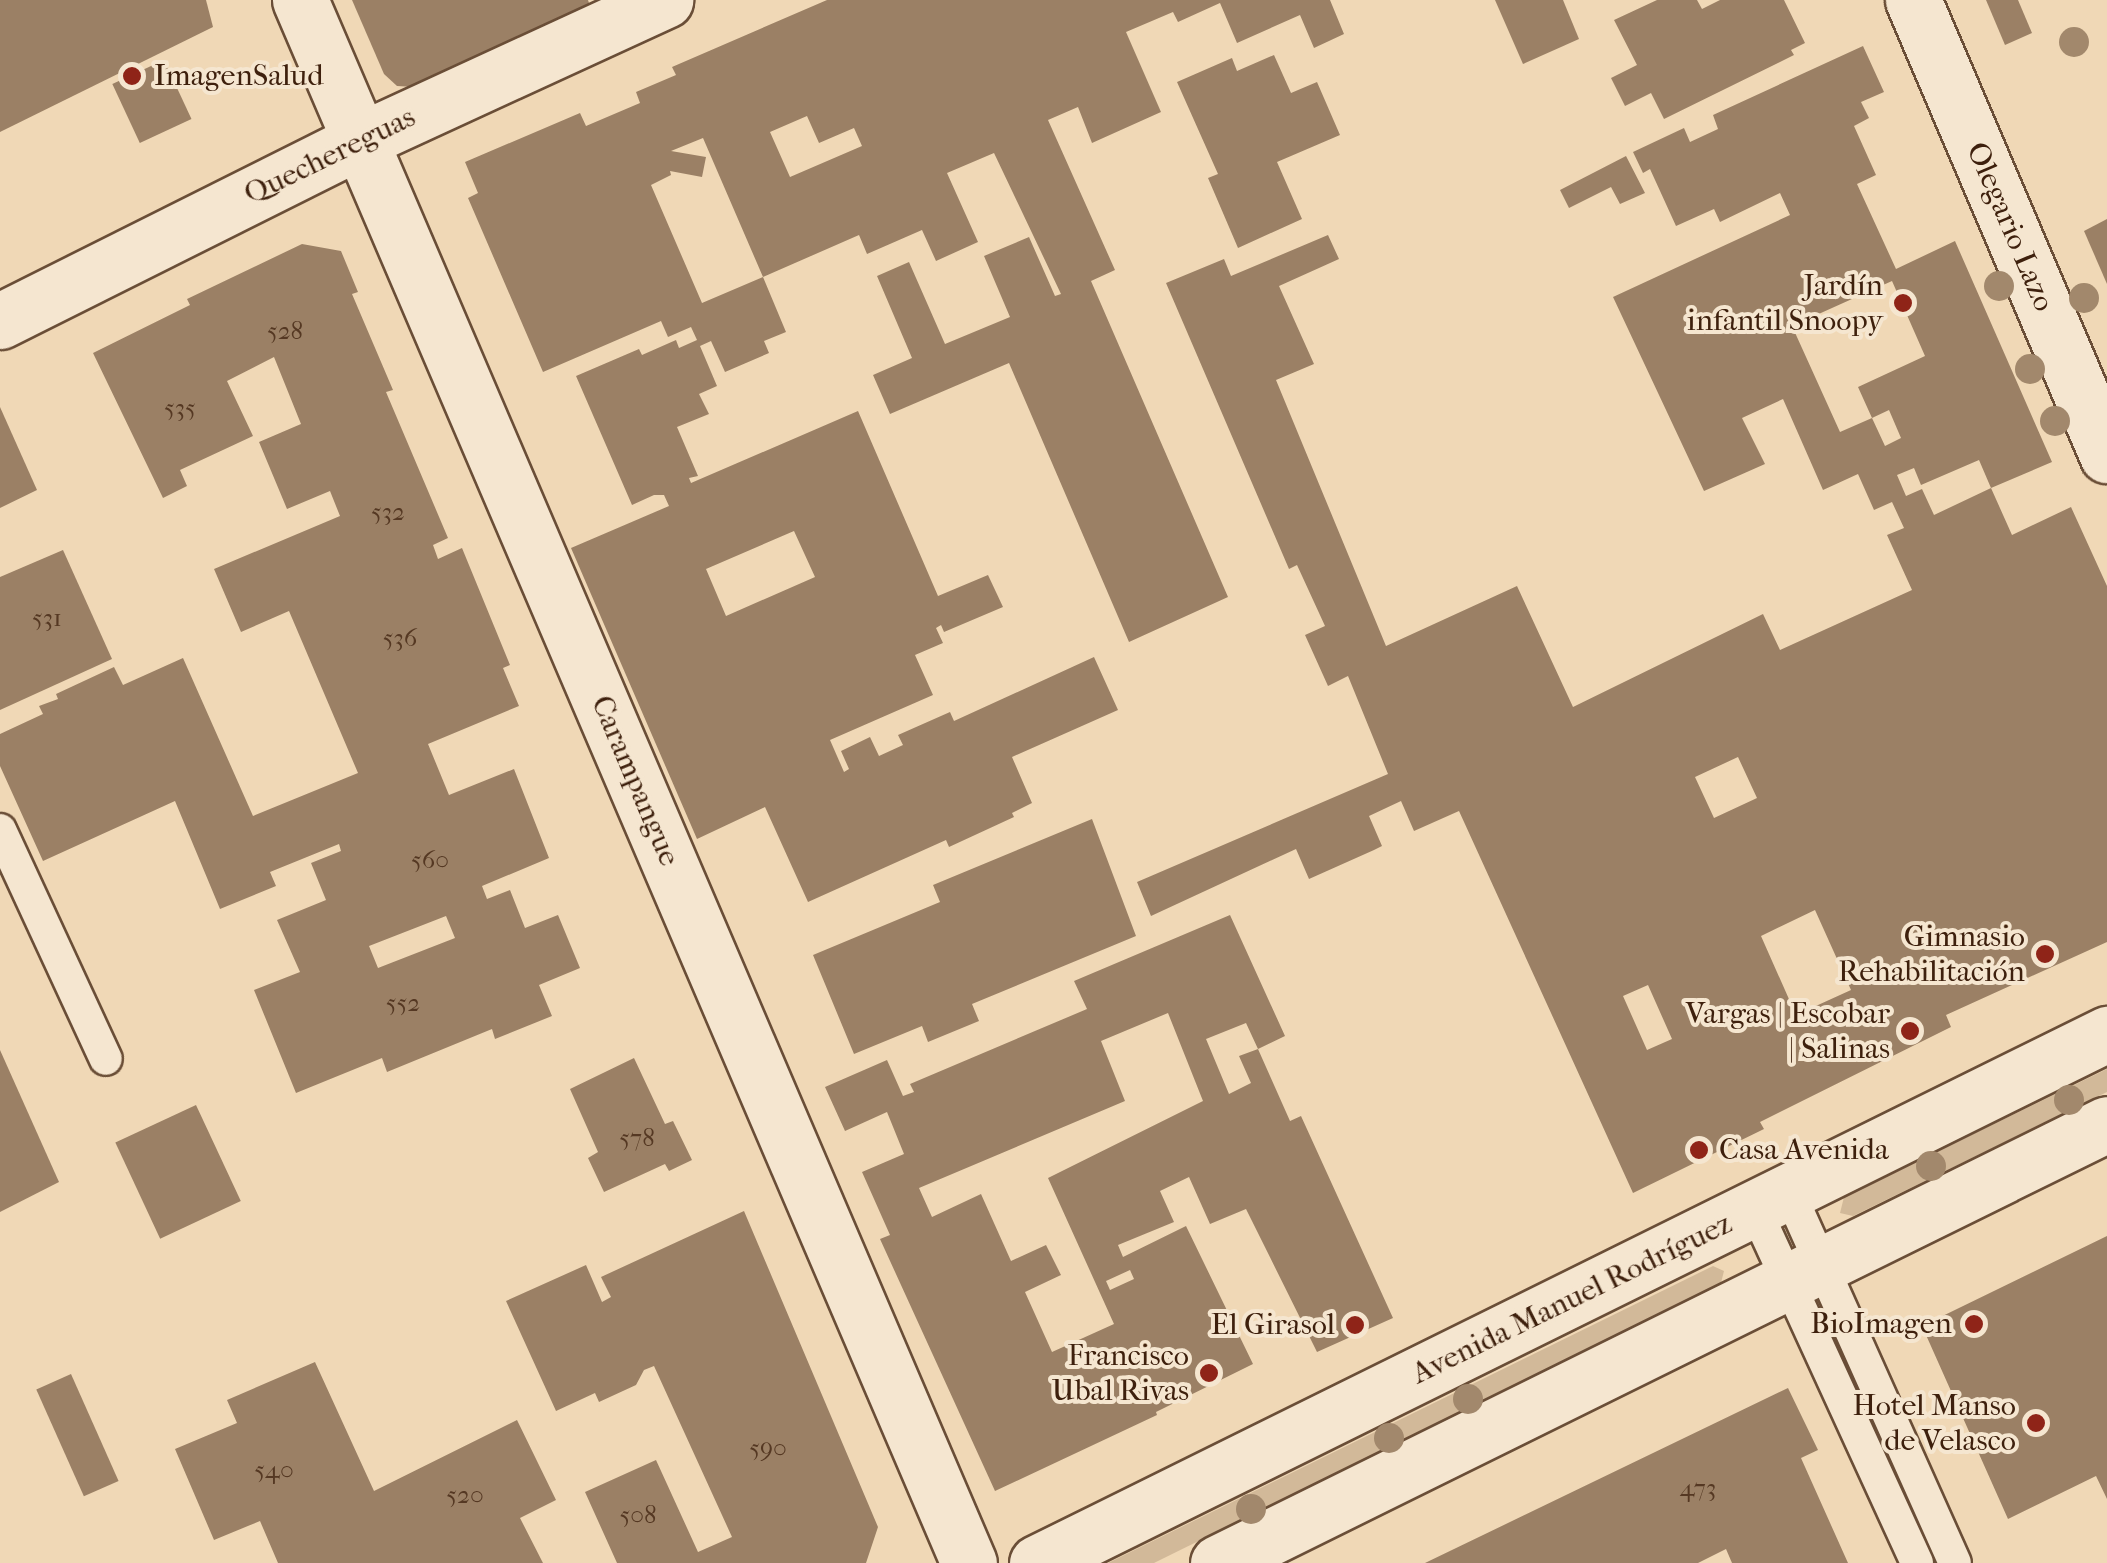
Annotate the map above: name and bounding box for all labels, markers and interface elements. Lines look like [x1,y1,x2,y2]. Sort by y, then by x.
place label: ImagenSalud [154,58,323,94]
marker: ImagenSalud [119,63,145,89]
street label: Quechereguas [239,99,421,213]
street label: Olegario Lazo [1958,137,2062,317]
place label: Jardín infantil Snoopy [1687,268,1883,338]
marker: Jardín infantil Snoopy [1892,292,1914,314]
house number: 528 [267,316,303,346]
house number: 535 [164,393,196,423]
house number: 532 [371,497,405,527]
house number: 531 [32,603,62,633]
house number: 536 [383,623,417,653]
street label: Carampangue [583,690,687,872]
house number: 560 [411,845,449,875]
place label: Gimnasio Rehabilitación [1838,919,2025,990]
marker: Gimnasio Rehabilitación [2034,943,2056,965]
house number: 552 [386,988,420,1018]
place label: Vargas | Escobar | Salinas [1685,996,1890,1066]
marker: Vargas | Escobar | Salinas [1899,1020,1921,1042]
house number: 578 [619,1123,655,1153]
place label: Casa Avenida [1719,1132,1889,1168]
marker: Casa Avenida [1688,1139,1710,1161]
street label: Avenida Manuel Rodríguez [1406,1206,1738,1392]
place label: BioImagen [1810,1306,1952,1342]
place label: El Girasol [1211,1307,1335,1343]
marker: BioImagen [1961,1311,1987,1337]
marker: El Girasol [1344,1314,1366,1336]
place label: Francisco Ubal Rivas [1052,1338,1189,1408]
marker: Francisco Ubal Rivas [1198,1362,1220,1384]
place label: Hotel Manso de Velasco [1852,1388,2016,1458]
marker: Hotel Manso de Velasco [2025,1412,2047,1434]
house number: 590 [749,1433,787,1463]
house number: 540 [254,1455,294,1485]
house number: 473 [1680,1473,1716,1503]
house number: 520 [446,1480,484,1510]
house number: 508 [619,1500,657,1530]

